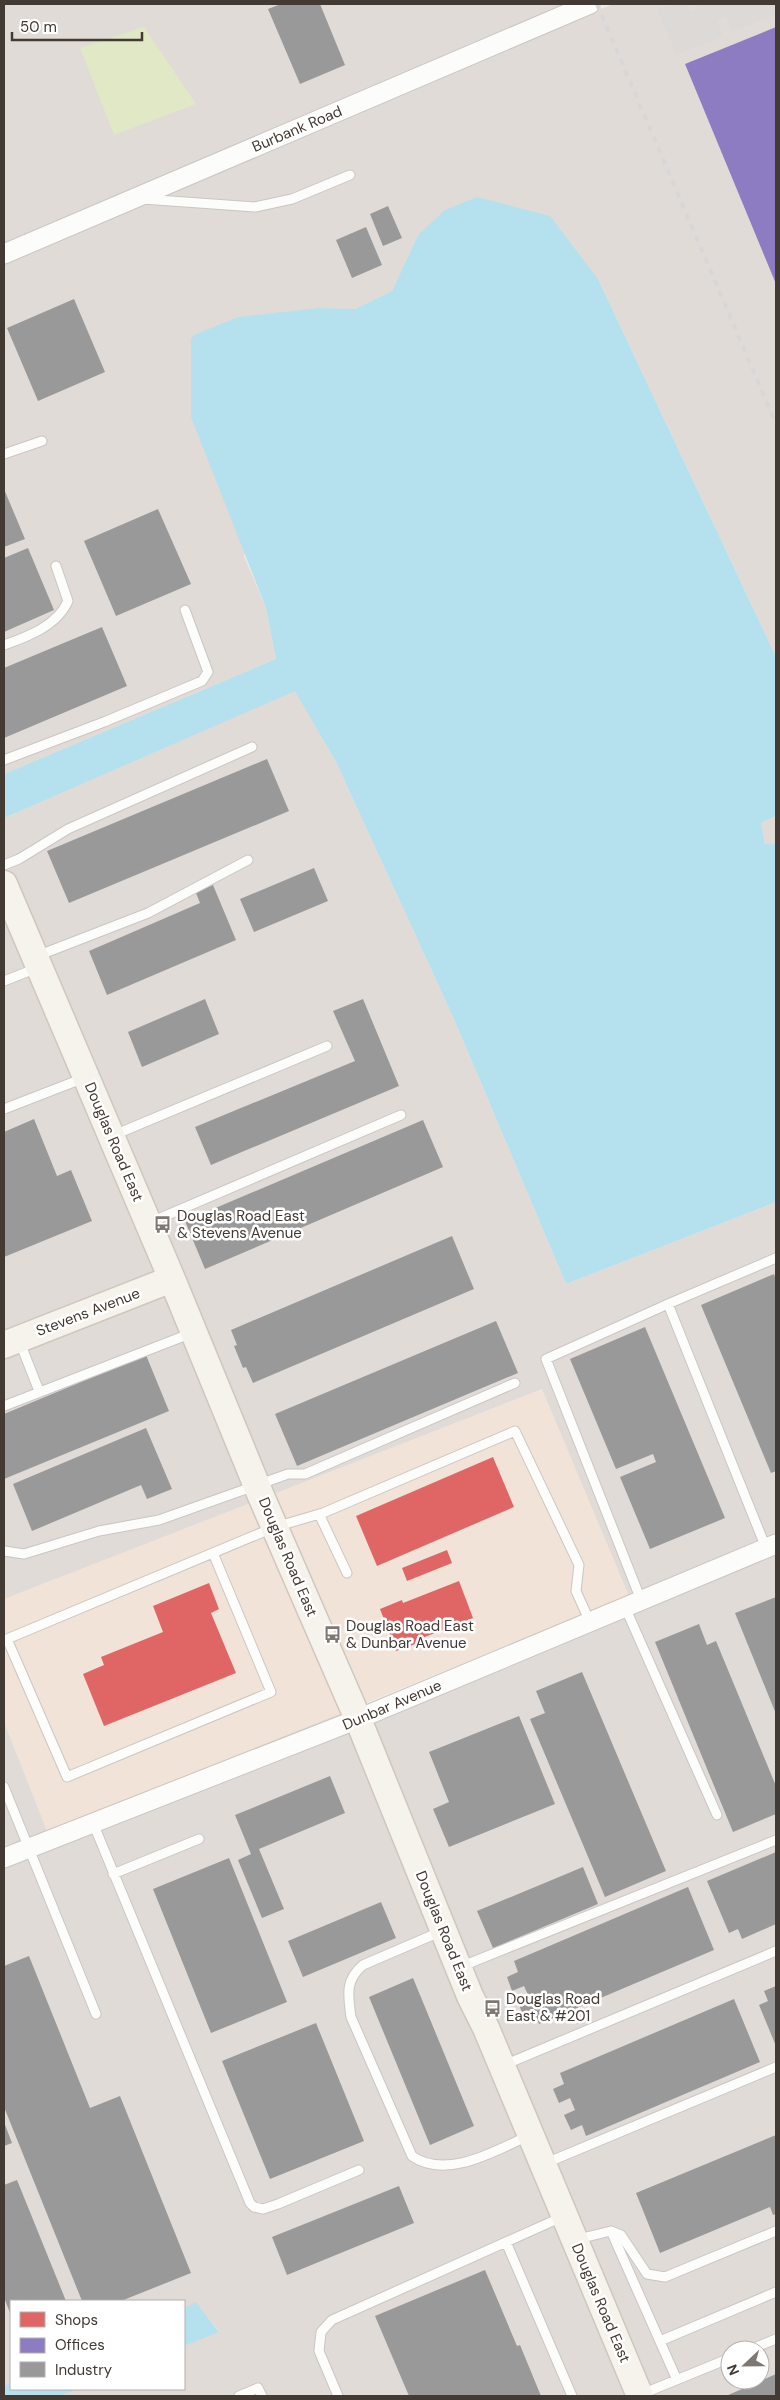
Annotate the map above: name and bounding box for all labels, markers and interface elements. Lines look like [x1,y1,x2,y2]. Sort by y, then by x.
scale bar [12,10,142,42]
text: 50 m [20,17,57,37]
street label: Burbank Road [249,101,345,157]
street label: Douglas Road East [80,1079,148,1205]
place label: Douglas Road East & Stevens Avenue [177,1206,305,1243]
bus stop icon: Douglas Road East & Stevens Avenue [153,1215,173,1235]
street label: Stevens Avenue [33,1283,143,1341]
street label: Douglas Road East [254,1494,322,1620]
place label: Douglas Road East & Dunbar Avenue [346,1616,474,1653]
bus stop icon: Douglas Road East & Dunbar Avenue [322,1625,342,1645]
street label: Dunbar Avenue [339,1675,445,1735]
street label: Douglas Road East [411,1868,477,1994]
place label: Douglas Road East & #201 [506,1989,600,2026]
bus stop icon: Douglas Road East & #201 [482,1998,502,2018]
street label: Douglas Road East [567,2240,635,2366]
legend [10,2300,185,2390]
text: Shops [55,2310,98,2330]
text: Offices [55,2335,105,2355]
north arrow [720,2340,770,2390]
text: Industry [55,2360,113,2380]
text: N [723,2362,743,2378]

